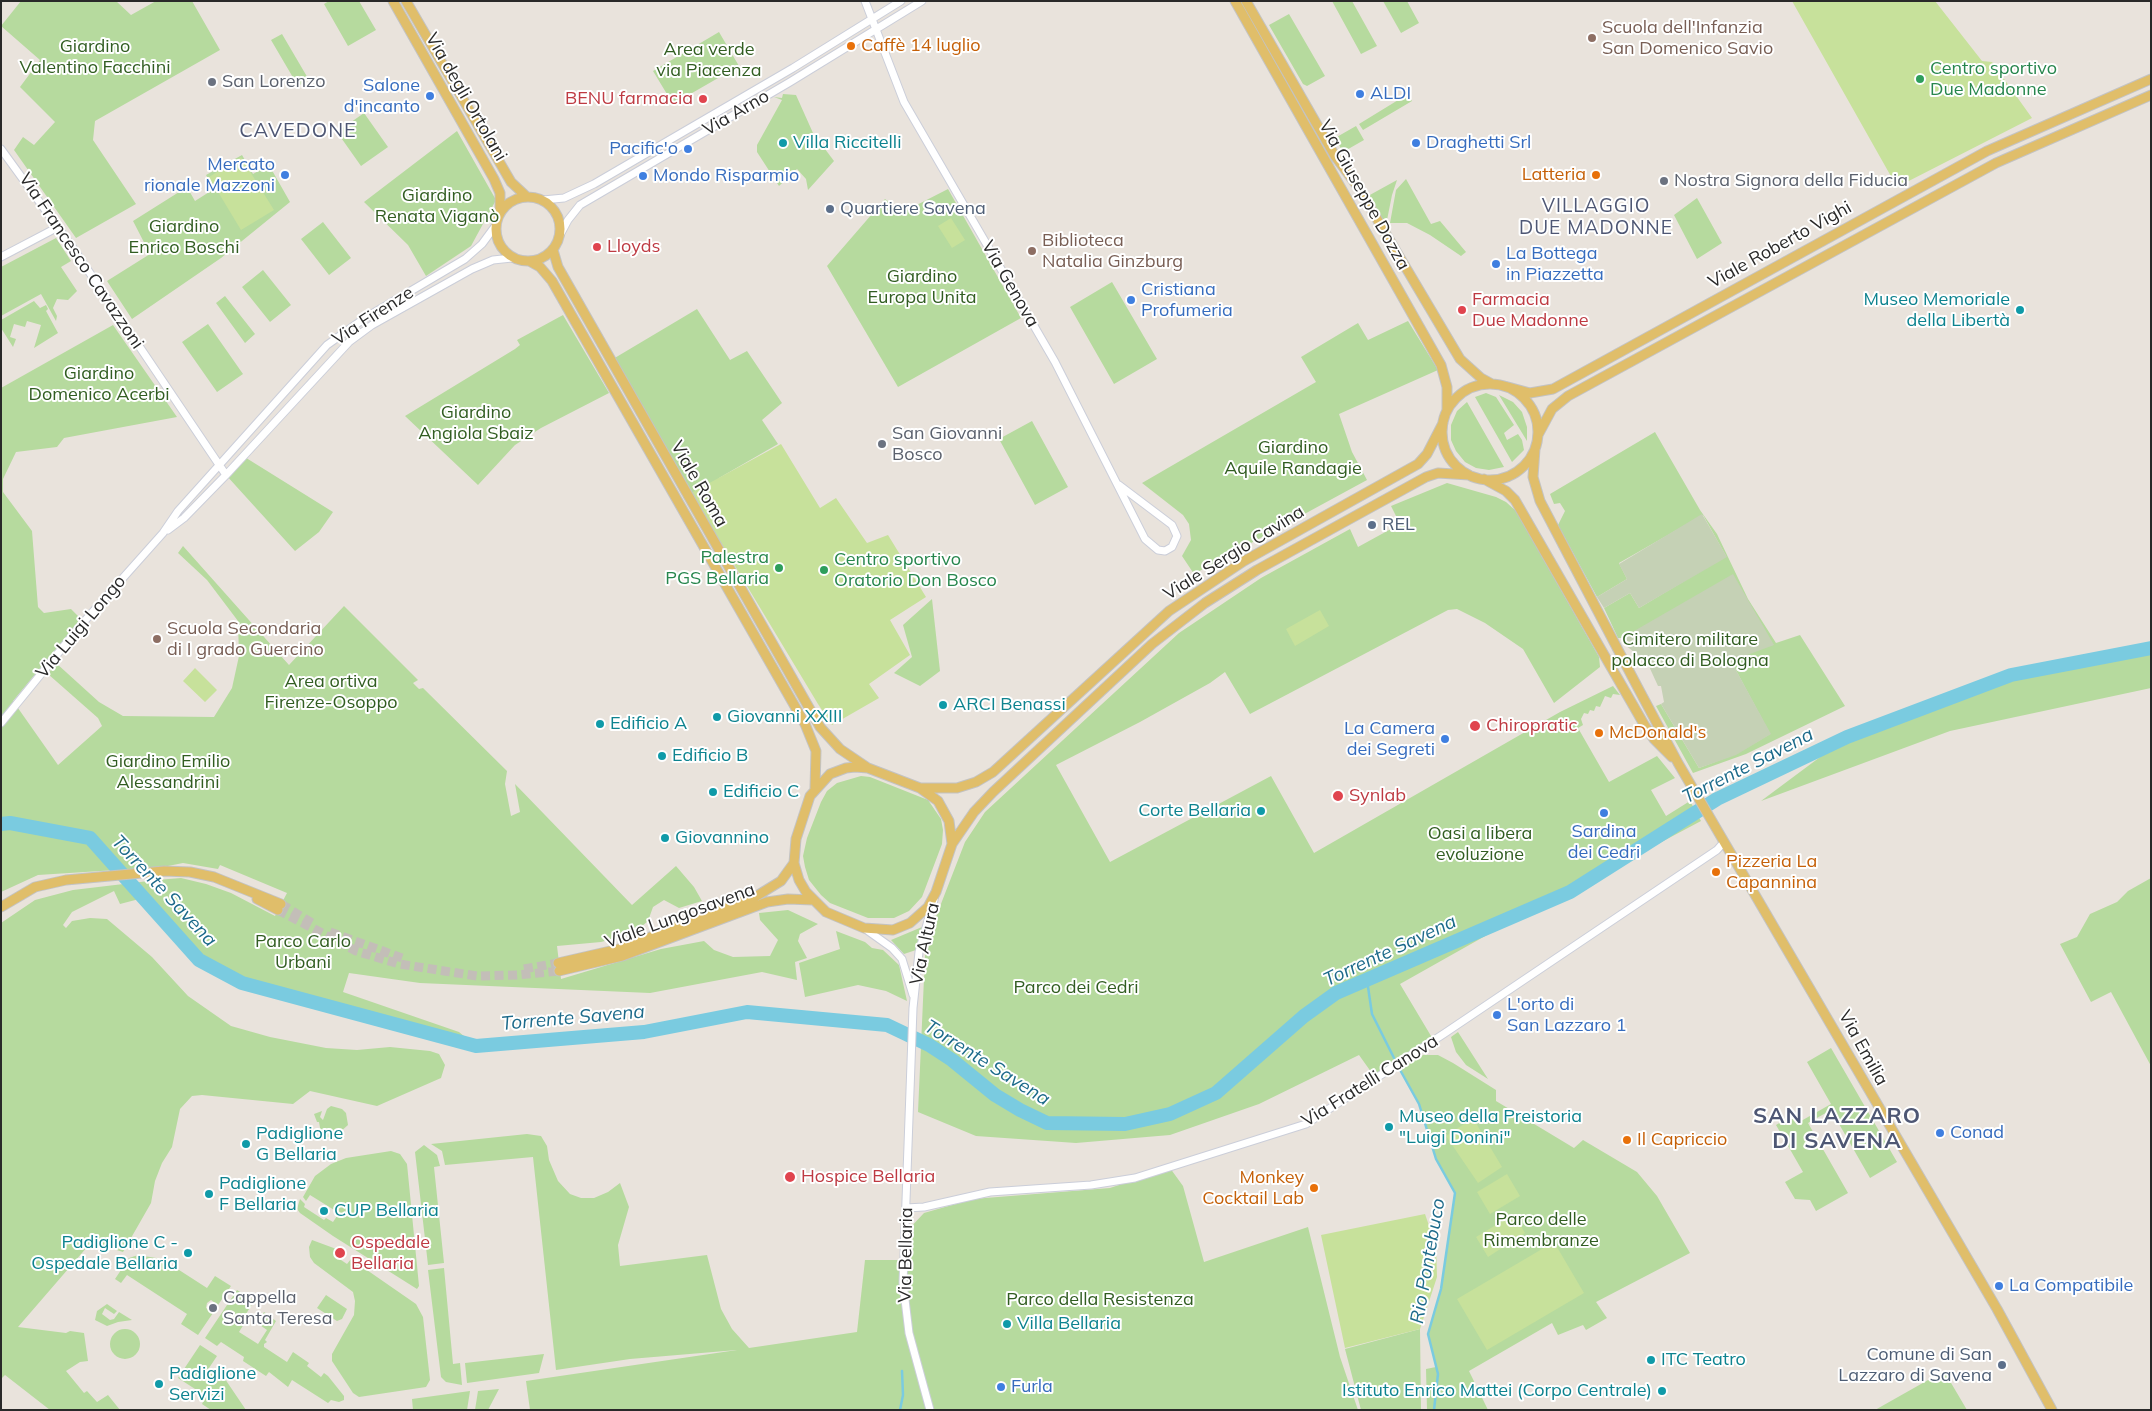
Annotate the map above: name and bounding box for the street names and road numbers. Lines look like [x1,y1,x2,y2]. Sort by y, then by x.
street label: Via degli Ortolani [421,29,511,165]
street label: Via Arno [699,85,773,141]
street label: Via Giuseppe Dozza [1314,116,1414,274]
street label: Via Francesco Cavazzoni [14,169,148,353]
street label: Viale Roberto Vighi [1705,197,1855,293]
street label: Via Genova [977,237,1043,331]
street label: Via Firenze [328,282,418,350]
street label: Viale Roma [666,437,732,531]
street label: Viale Sergio Cavina [1160,501,1308,605]
street label: Via Luigi Longo [32,571,130,683]
street label: Viale Lungosavena [602,879,758,953]
street label: Via Altura [906,901,944,987]
street label: Via Emilia [1834,1007,1892,1089]
street label: Via Fratelli Canova [1298,1030,1442,1132]
street label: Via Bellaria [894,1207,918,1303]

